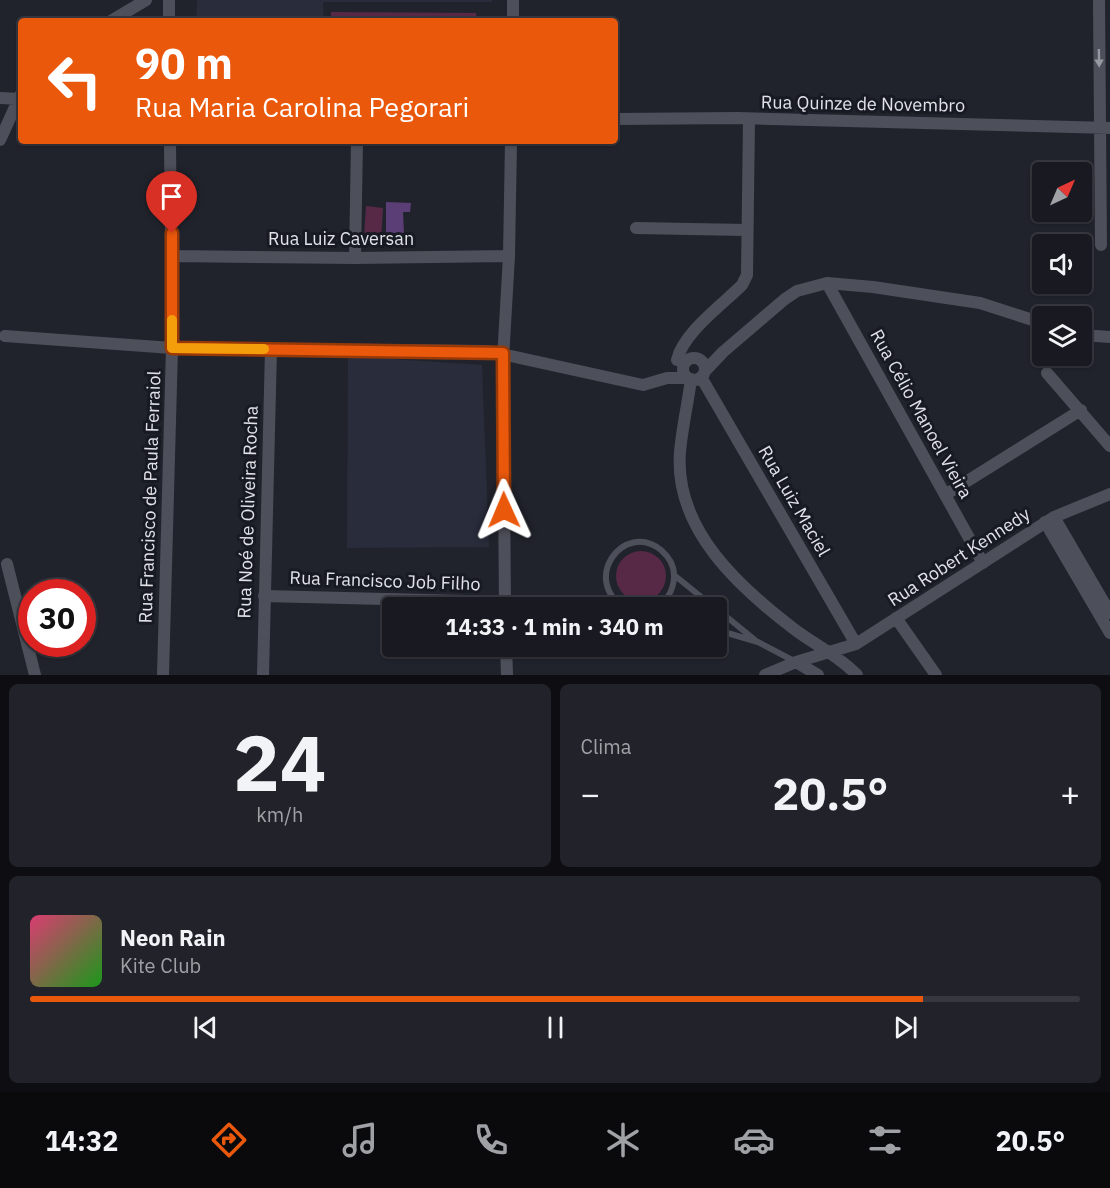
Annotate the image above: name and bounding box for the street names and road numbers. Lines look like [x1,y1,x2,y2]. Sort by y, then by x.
street label: Rua Quinze de Novembro [761,90,965,117]
street label: Rua Luiz Caversan [268,227,414,250]
street label: Rua Célio Manoel Vieira [865,325,978,503]
street label: Rua Francisco de Paula Ferraiol [134,370,165,624]
street label: Rua Noé de Oliveira Rocha [232,405,263,619]
street label: Rua Luiz Maciel [753,441,836,560]
street label: Rua Robert Kennedy [883,502,1034,611]
street label: Rua Francisco Job Filho [289,566,481,595]

